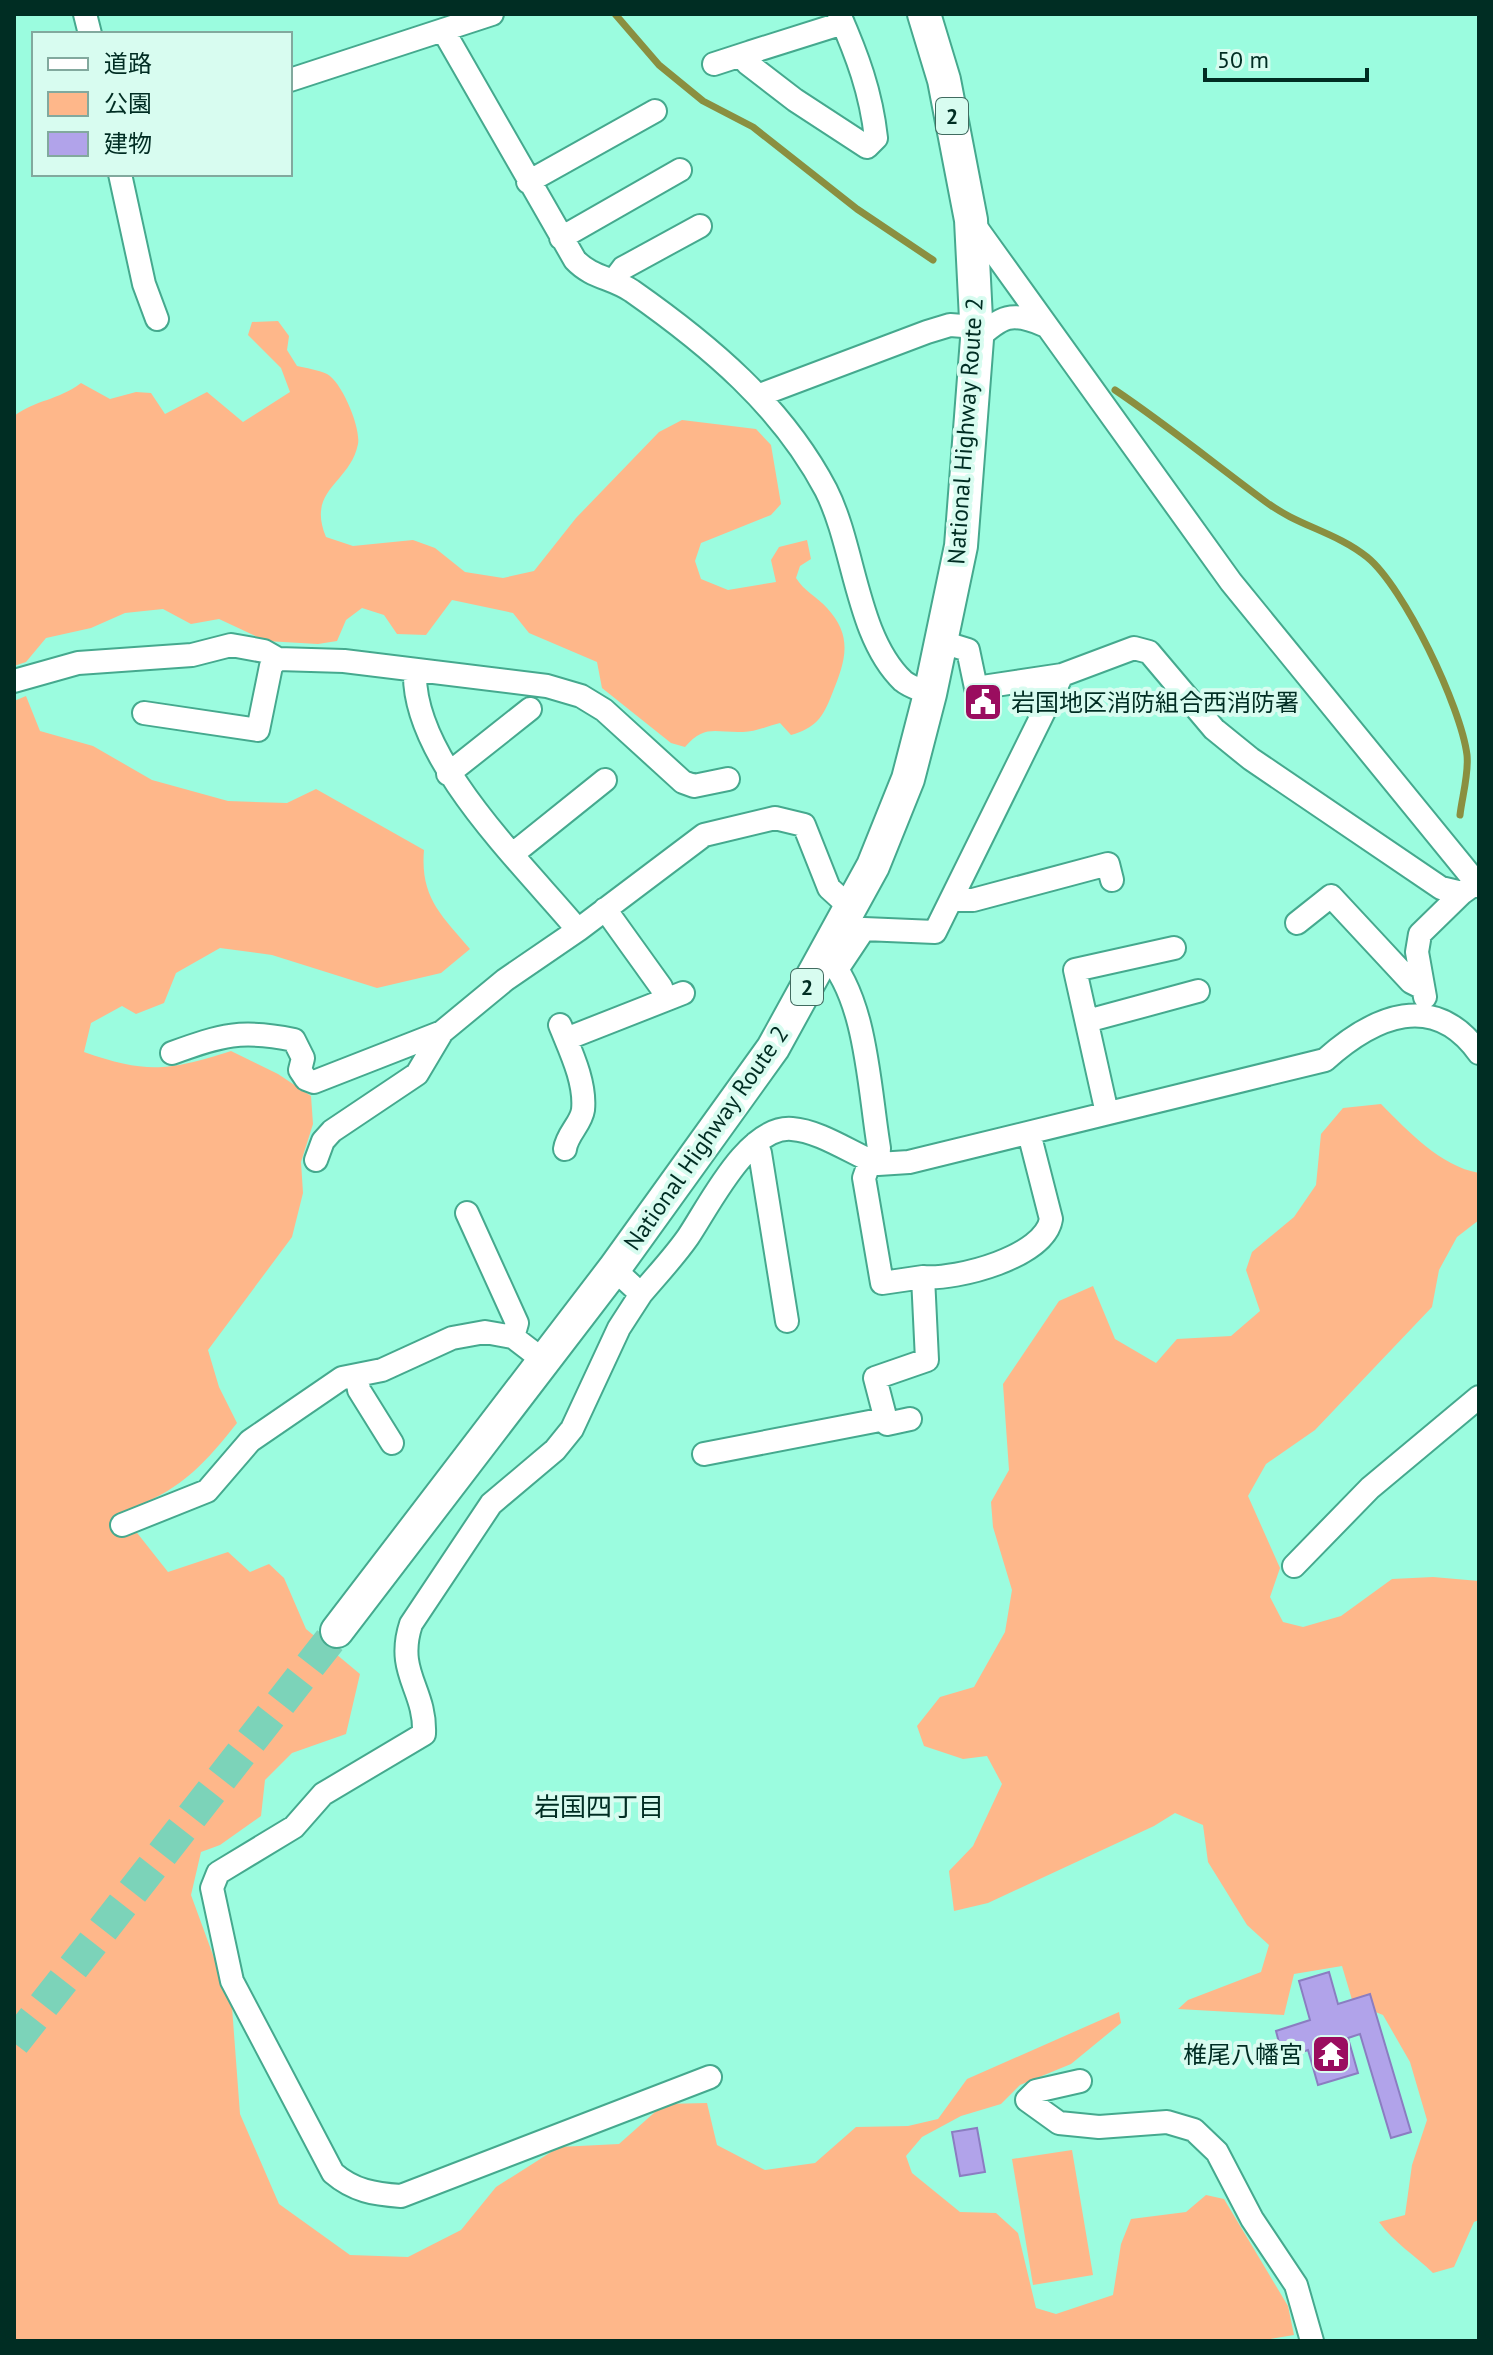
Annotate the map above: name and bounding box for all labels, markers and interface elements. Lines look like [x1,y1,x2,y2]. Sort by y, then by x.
legend [32,32,292,176]
scale bar [1205,32,1367,82]
text: 50 m [1217,44,1269,75]
text: 道路 [104,48,152,79]
text: 公園 [104,88,152,119]
road number: 2 [936,98,968,134]
text: 建物 [104,128,152,159]
street label: National Highway Route 2 [940,297,990,565]
public building icon: 岩国地区消防組合西消防署 [962,681,1004,723]
place label: 岩国地区消防組合西消防署 [1011,687,1299,718]
road number: 2 [791,969,823,1005]
street label: National Highway Route 2 [617,1020,795,1256]
district label: 岩国四丁目 [534,1790,664,1823]
temple icon: 椎尾八幡宮 [1310,2033,1352,2075]
place label: 椎尾八幡宮 [1183,2039,1303,2070]

